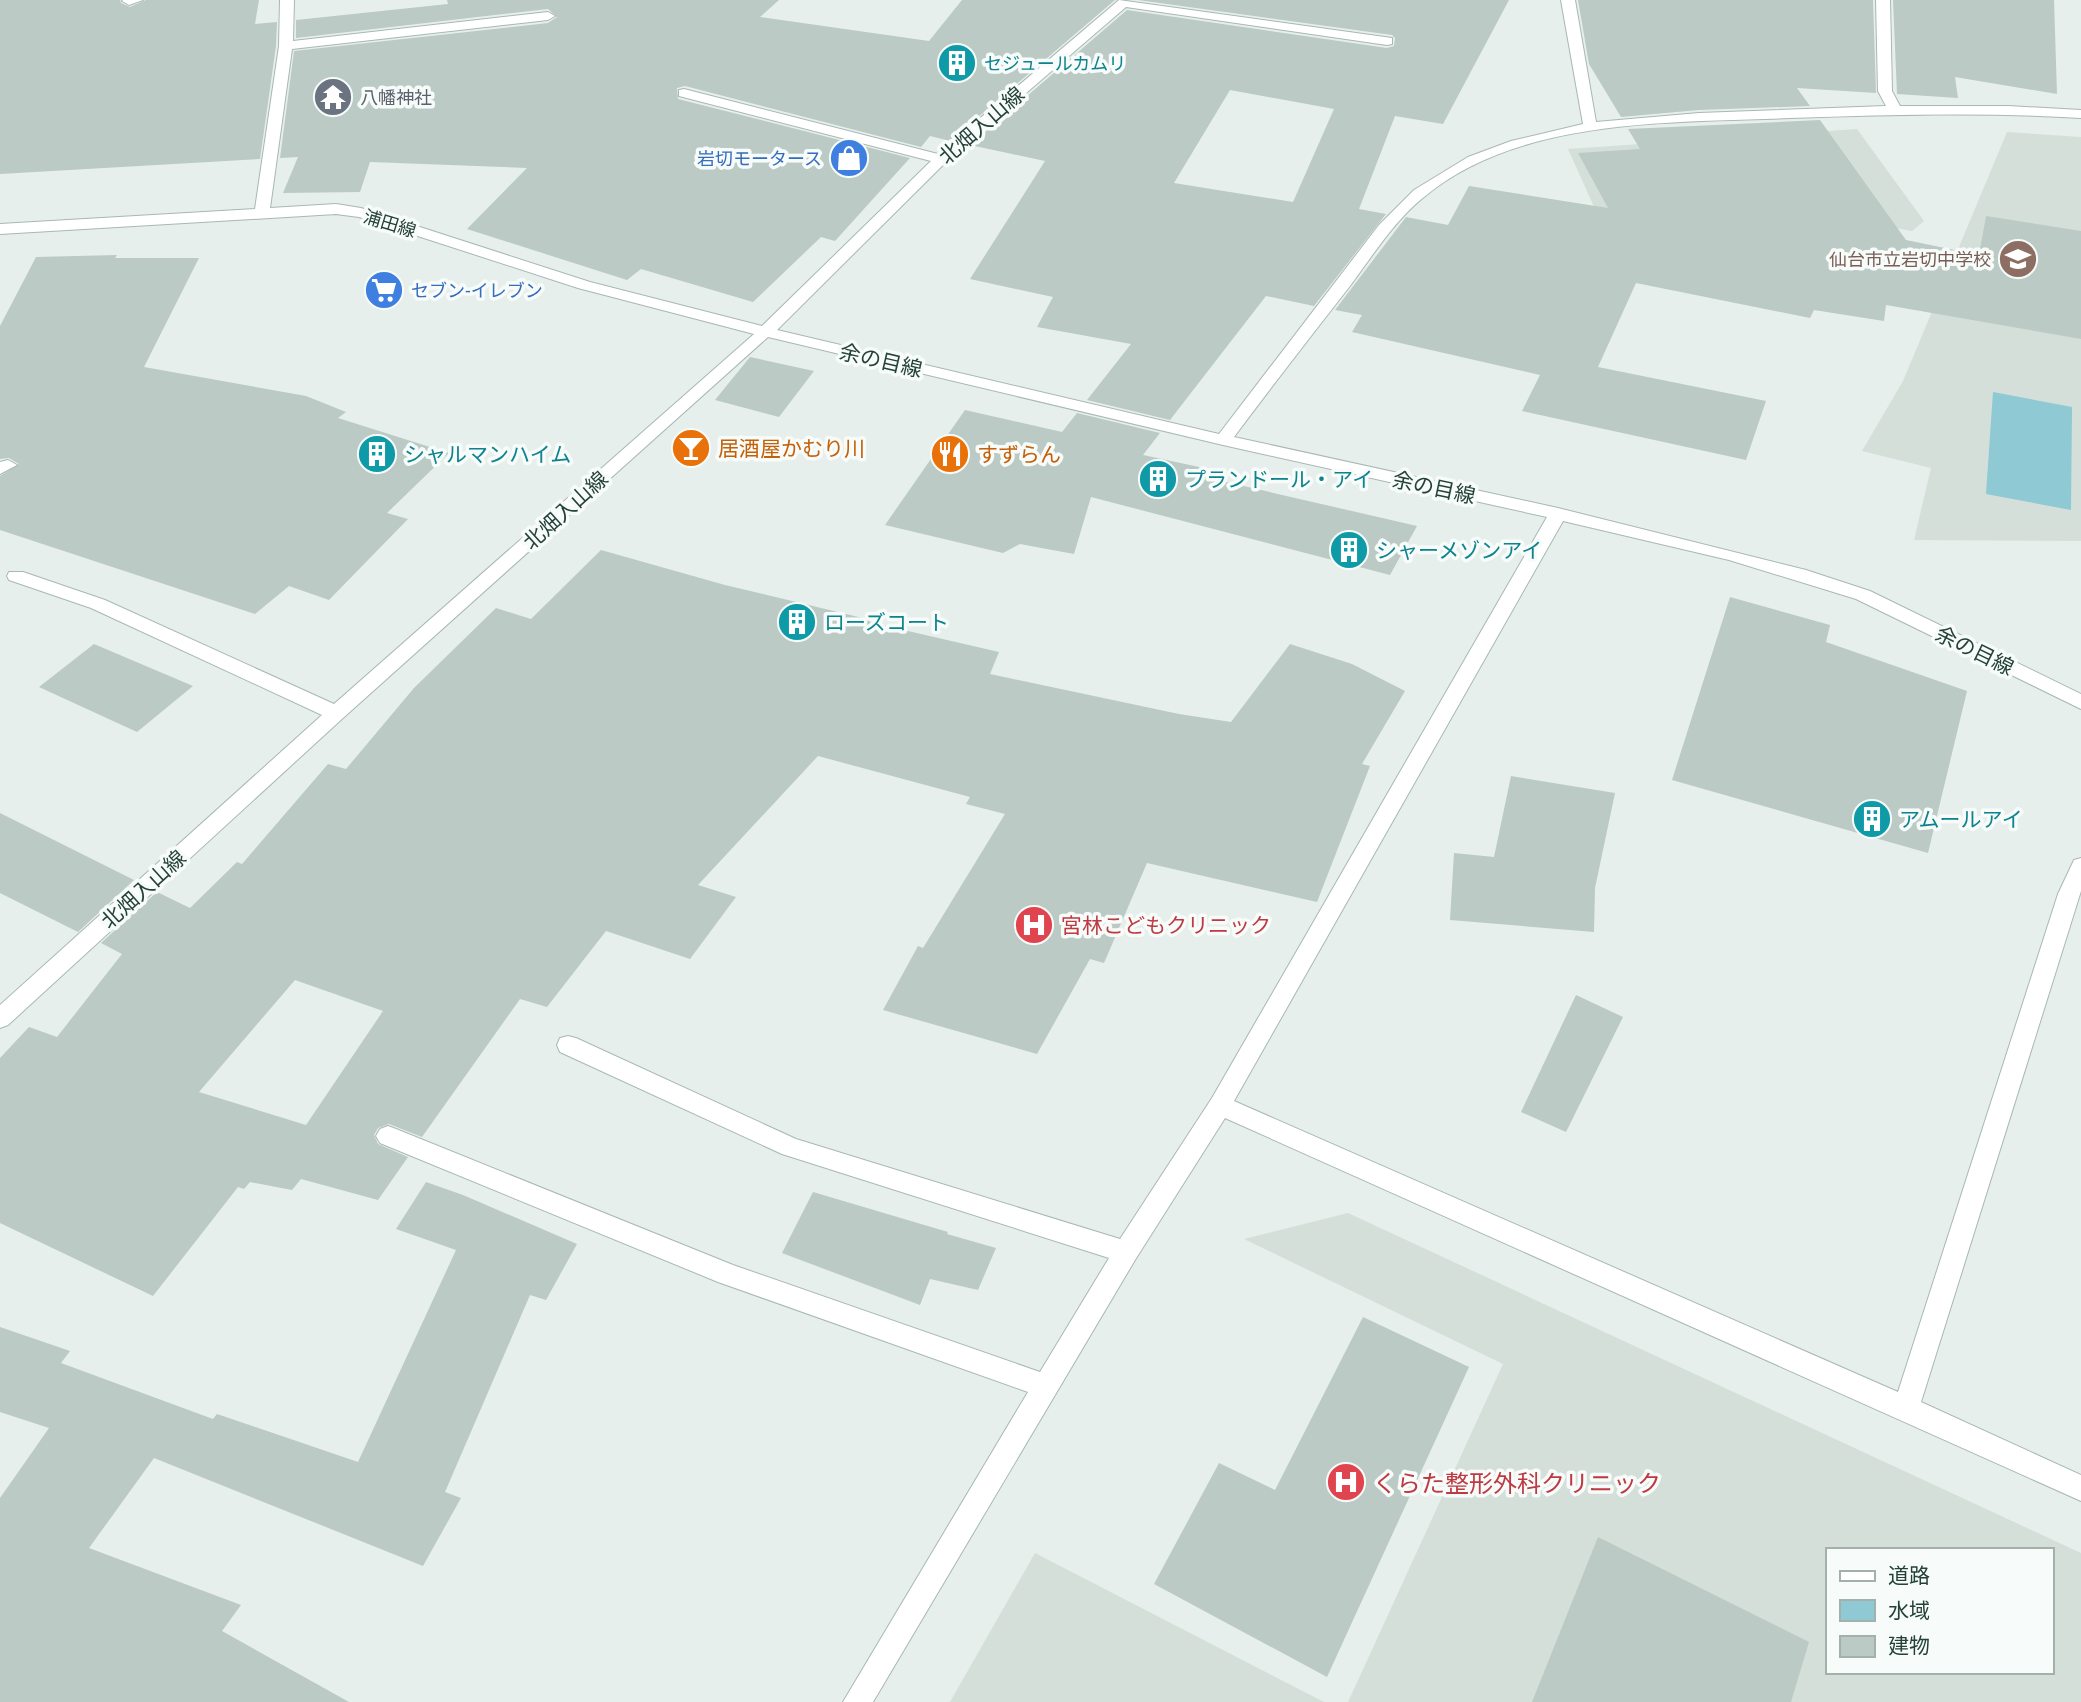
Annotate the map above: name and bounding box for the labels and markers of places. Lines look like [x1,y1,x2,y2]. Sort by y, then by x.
building icon: セジュールカムリ [936,42,978,84]
place label: セジュールカムリ [984,51,1126,75]
temple icon: 八幡神社 [312,76,354,118]
place label: 八幡神社 [360,85,432,109]
shop icon: 岩切モータース [828,137,870,179]
place label: 岩切モータース [697,146,822,170]
school or university icon: 仙台市立岩切中学校 [1997,238,2039,280]
place label: 仙台市立岩切中学校 [1829,247,1991,271]
supermarket icon: セブン-イレブン [363,269,405,311]
place label: セブン-イレブン [411,278,543,302]
bar icon: 居酒屋かむり川 [670,427,712,469]
building icon: シャルマンハイム [356,433,398,475]
restaurant icon: すずらん [929,433,971,475]
place label: 居酒屋かむり川 [718,434,865,462]
place label: シャルマンハイム [404,440,571,468]
place label: すずらん [977,440,1061,468]
building icon: プランドール・アイ [1137,458,1179,500]
place label: プランドール・アイ [1185,465,1373,493]
building icon: シャーメゾンアイ [1328,529,1370,571]
place label: シャーメゾンアイ [1376,536,1542,564]
building icon: ローズコート [776,601,818,643]
place label: ローズコート [824,608,949,636]
building icon: アムールアイ [1851,798,1893,840]
place label: アムールアイ [1899,805,2022,833]
hospital icon: 宮林こどもクリニック [1013,904,1055,946]
place label: 宮林こどもクリニック [1061,911,1271,939]
hospital icon: くらた整形外科クリニック [1325,1461,1367,1503]
place label: くらた整形外科クリニック [1373,1466,1661,1499]

